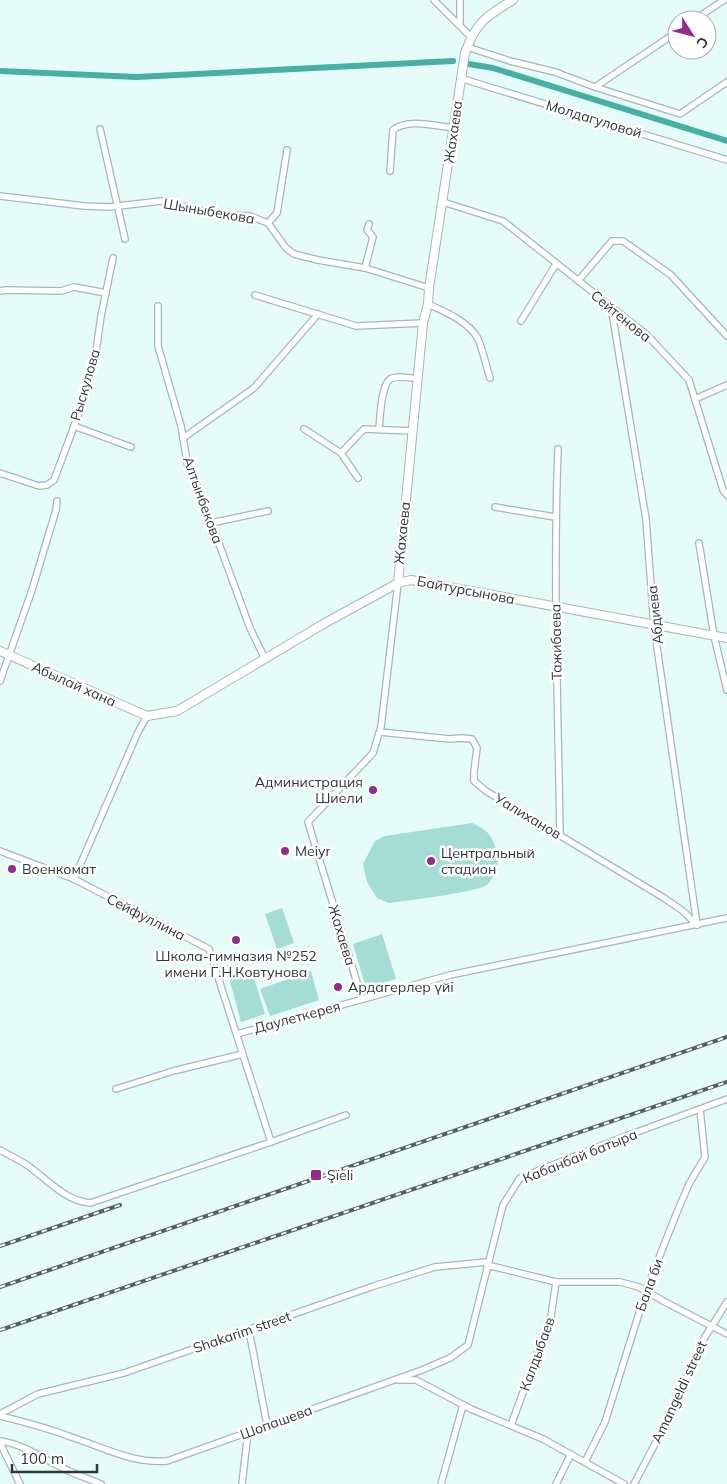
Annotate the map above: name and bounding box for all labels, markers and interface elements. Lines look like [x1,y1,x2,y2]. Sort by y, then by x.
north arrow [667,10,717,60]
text: С [692,33,713,52]
street label: Молдагуловой [544,96,644,142]
street label: Жахаева [440,100,466,164]
street label: Шыныбекова [162,194,256,228]
street label: Сейтенова [587,286,655,346]
street label: Рыскулова [66,347,104,423]
street label: Алтынбекова [179,454,227,546]
street label: Жахаева [390,501,414,565]
street label: Байтурсынова [416,572,516,608]
street label: Абдиева [643,585,667,645]
street label: Тажибаева [546,604,566,680]
street label: Абылай хана [29,657,119,711]
place label: Администрация Шиели [255,773,363,807]
marker: Администрация Шиели [367,784,379,796]
street label: Уалиханов [490,789,565,843]
place label: Meiyr [295,842,331,860]
place label: Центральный стадион [441,844,535,878]
marker: Meiyr [279,845,291,857]
marker: Центральный стадион [425,855,437,867]
place label: Военкомат [22,860,96,878]
marker: Военкомат [6,863,18,875]
street label: Сейфуллина [104,890,188,944]
street label: Жахаева [324,902,360,968]
marker: Школа-гимназия №252 имени Г.Н.Ковтунова [230,934,242,946]
place label: Школа-гимназия №252 имени Г.Н.Ковтунова [155,947,317,981]
place label: Ардагерлер үйі [348,978,454,996]
marker: Ардагерлер үйі [332,981,344,993]
street label: Даулеткерея [252,997,342,1037]
street label: Кабанбай батыра [520,1125,640,1187]
place label: Şïeli [327,1166,353,1184]
marker: Şïeli [309,1168,323,1182]
street label: Бала би [631,1256,667,1314]
street label: Shakarim street [191,1307,293,1357]
street label: Калдыбаев [515,1315,559,1393]
street label: Amangeldi street [647,1338,711,1446]
street label: Шопашева [237,1401,315,1443]
scale bar [12,1442,98,1474]
text: 100 m [20,1449,64,1468]

